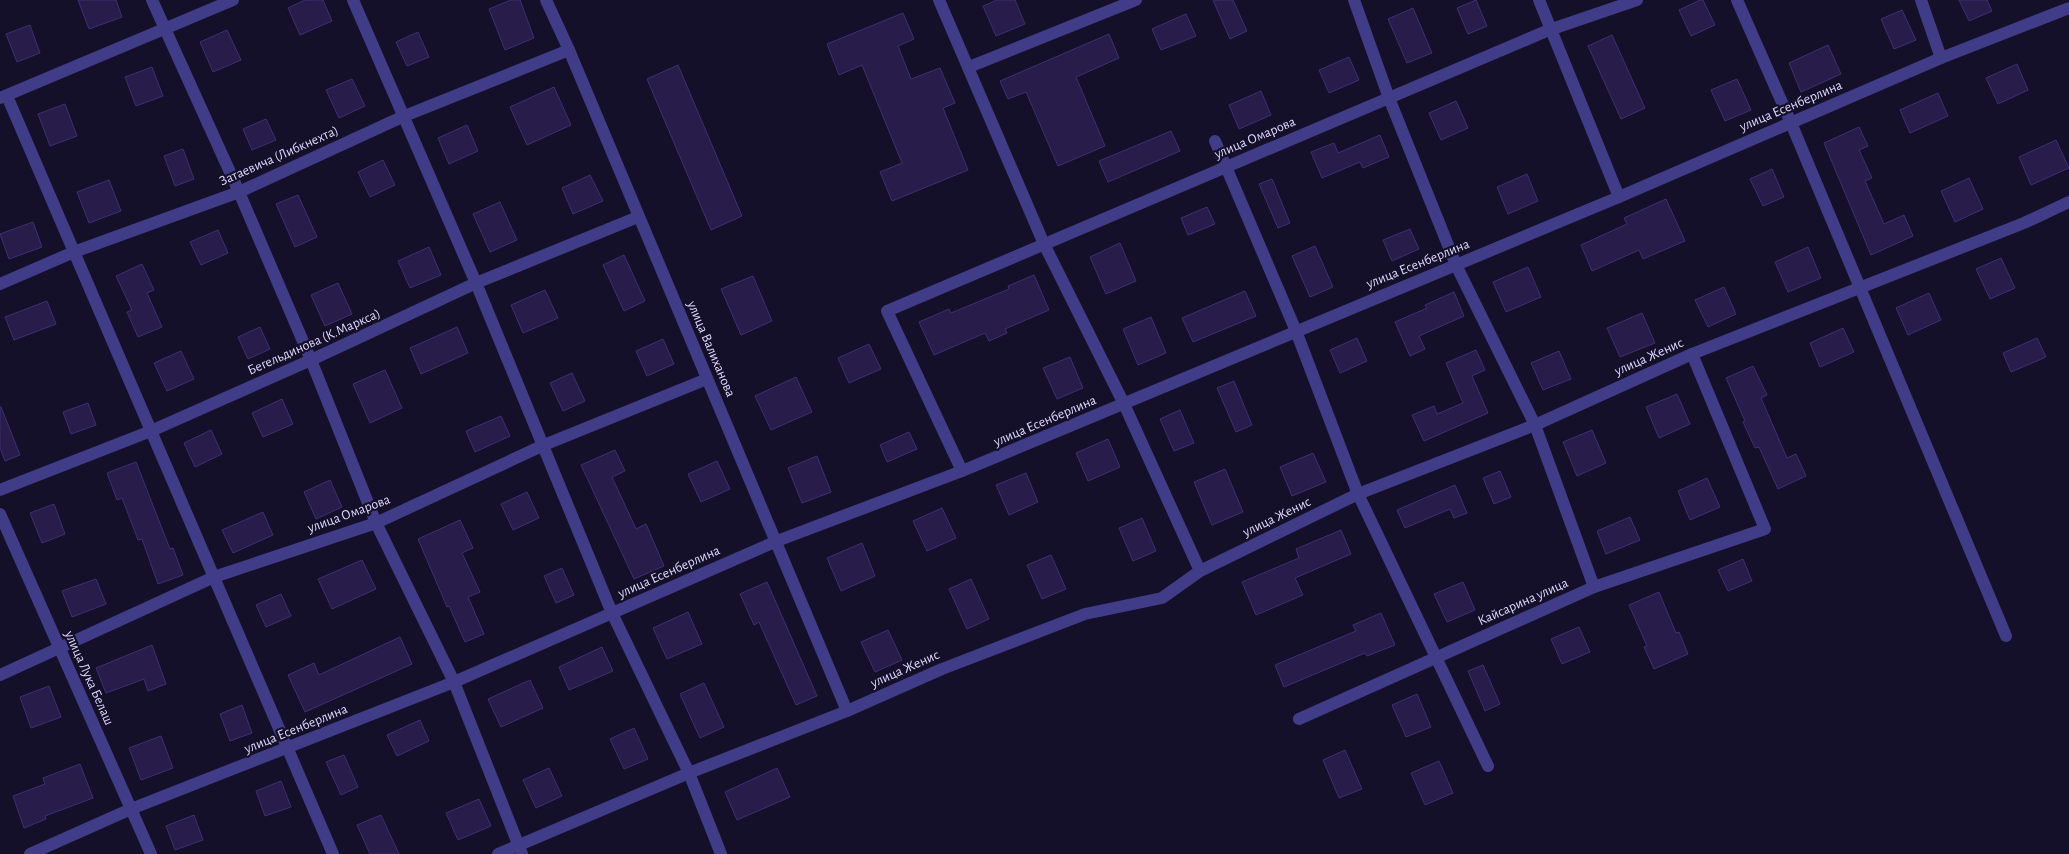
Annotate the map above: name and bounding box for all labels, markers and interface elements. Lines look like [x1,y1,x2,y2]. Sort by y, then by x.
street label: улица Есенберлина [1737,78,1845,134]
street label: улица Омарова [1211,114,1298,162]
street label: Затаевича (Либкнехта) [217,123,341,189]
street label: улица Есенберлина [1363,237,1472,291]
street label: улица Валиханова [684,298,738,400]
street label: Бегельдинова (К.Маркса) [245,306,383,378]
street label: улица Женис [1612,335,1686,379]
street label: улица Есенберлина [991,393,1099,449]
street label: улица Омарова [305,492,393,536]
street label: улица Женис [1240,494,1314,540]
street label: улица Есенберлина [615,543,723,601]
street label: Кайсарина улица [1476,576,1571,628]
street label: улица Лука Белаш [62,628,116,727]
street label: улица Женис [868,647,942,691]
street label: улица Есенберлина [241,702,350,756]

